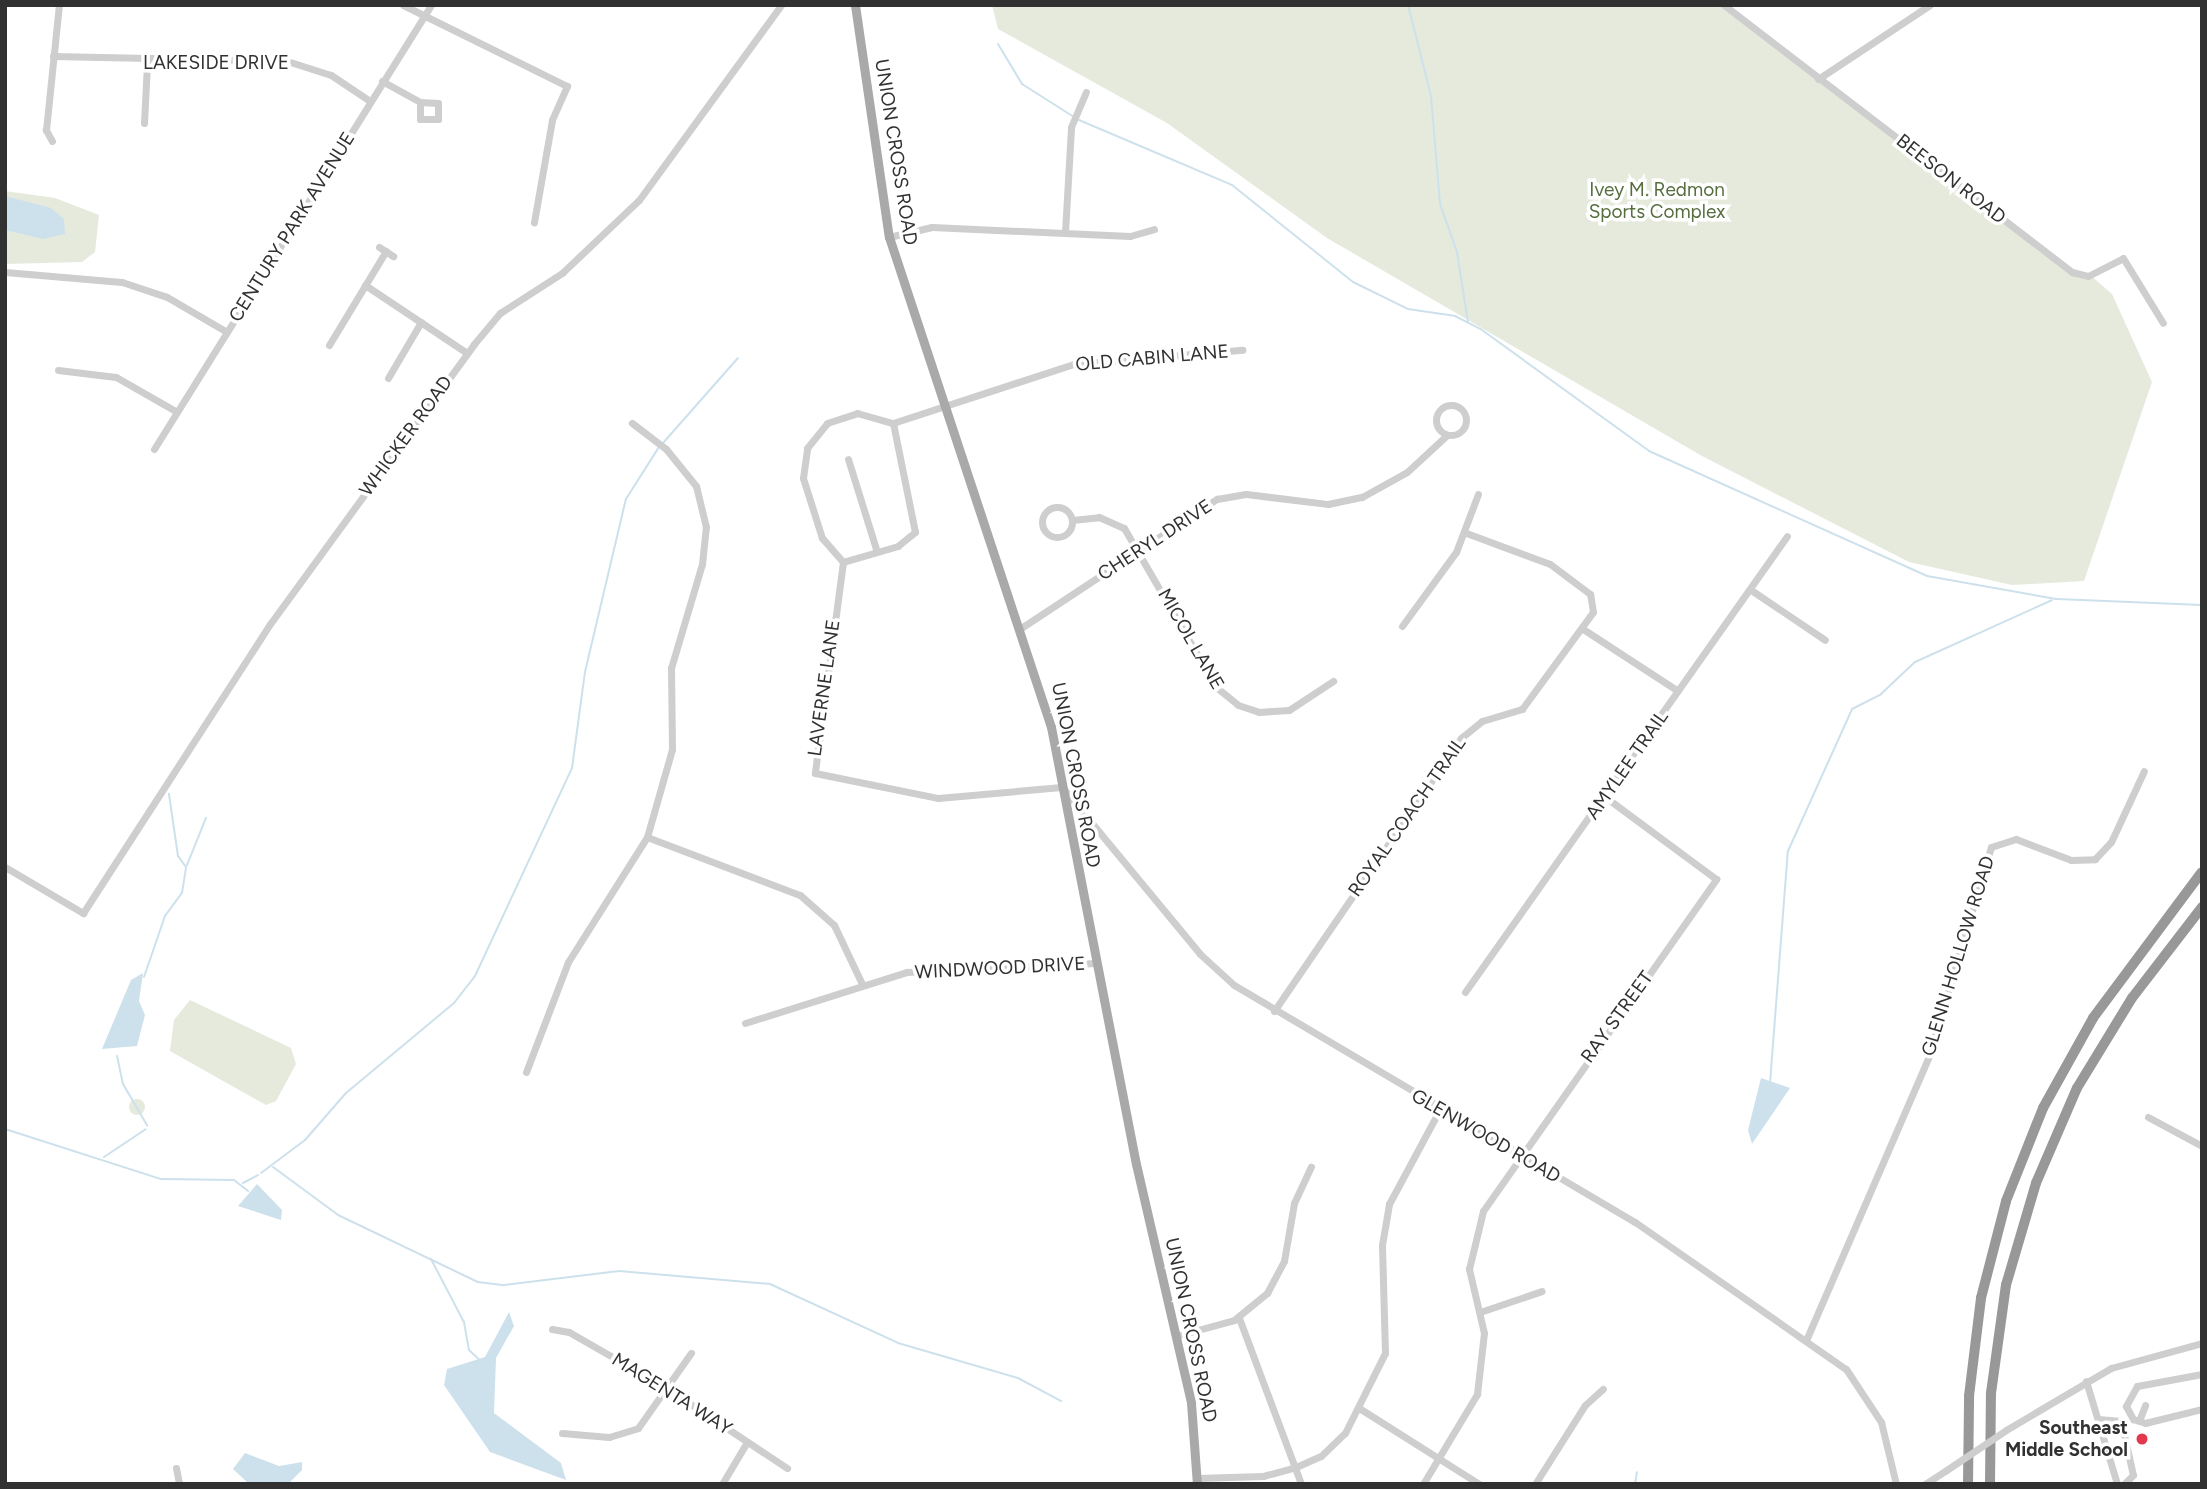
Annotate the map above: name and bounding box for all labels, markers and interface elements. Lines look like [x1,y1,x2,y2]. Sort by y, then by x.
street label: LAKESIDE DRIVE [143,52,289,74]
street label: UNION CROSS ROAD [870,57,922,247]
street label: CENTURY PARK AVENUE [224,128,360,326]
street label: BEESON ROAD [1892,129,2010,229]
park label: Ivey M. Redmon Sports Complex [1589,179,1725,223]
street label: OLD CABIN LANE [1074,340,1230,376]
street label: WHICKER ROAD [355,371,457,501]
street label: CHERYL DRIVE [1094,495,1216,585]
street label: MICOL LANE [1153,584,1229,694]
street label: LAVERNE LANE [803,618,845,758]
street label: UNION CROSS ROAD [1047,680,1105,870]
street label: AMYLEE TRAIL [1581,706,1673,824]
street label: ROYAL COACH TRAIL [1343,733,1471,901]
street label: GLENN HOLLOW ROAD [1917,853,1999,1059]
street label: WINDWOOD DRIVE [914,952,1086,984]
street label: RAY STREET [1576,967,1658,1067]
street label: GLENWOOD ROAD [1407,1084,1565,1188]
street label: UNION CROSS ROAD [1160,1236,1222,1424]
street label: MAGENTA WAY [608,1348,736,1440]
place label: Southeast Middle School [2005,1417,2128,1461]
marker: Southeast Middle School [2134,1431,2150,1447]

